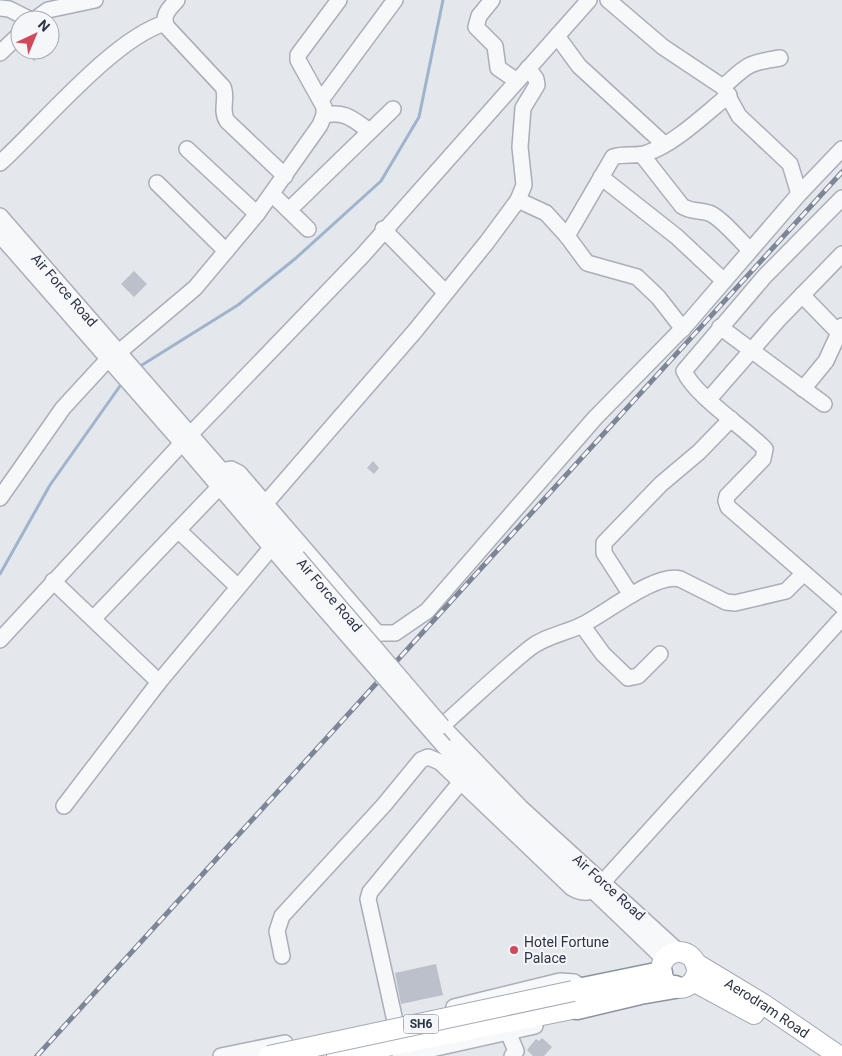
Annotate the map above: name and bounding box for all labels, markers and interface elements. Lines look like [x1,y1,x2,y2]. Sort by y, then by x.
north arrow [10,10,60,60]
text: N [35,16,53,35]
street label: Air Force Road [28,250,100,330]
street label: Air Force Road [294,555,365,635]
street label: Air Force Road [570,851,648,923]
place label: Hotel Fortune Palace [524,934,609,966]
marker: Hotel Fortune Palace [508,944,520,956]
street label: Aerodram Road [722,975,812,1041]
road number: SH6 [404,1014,438,1034]

